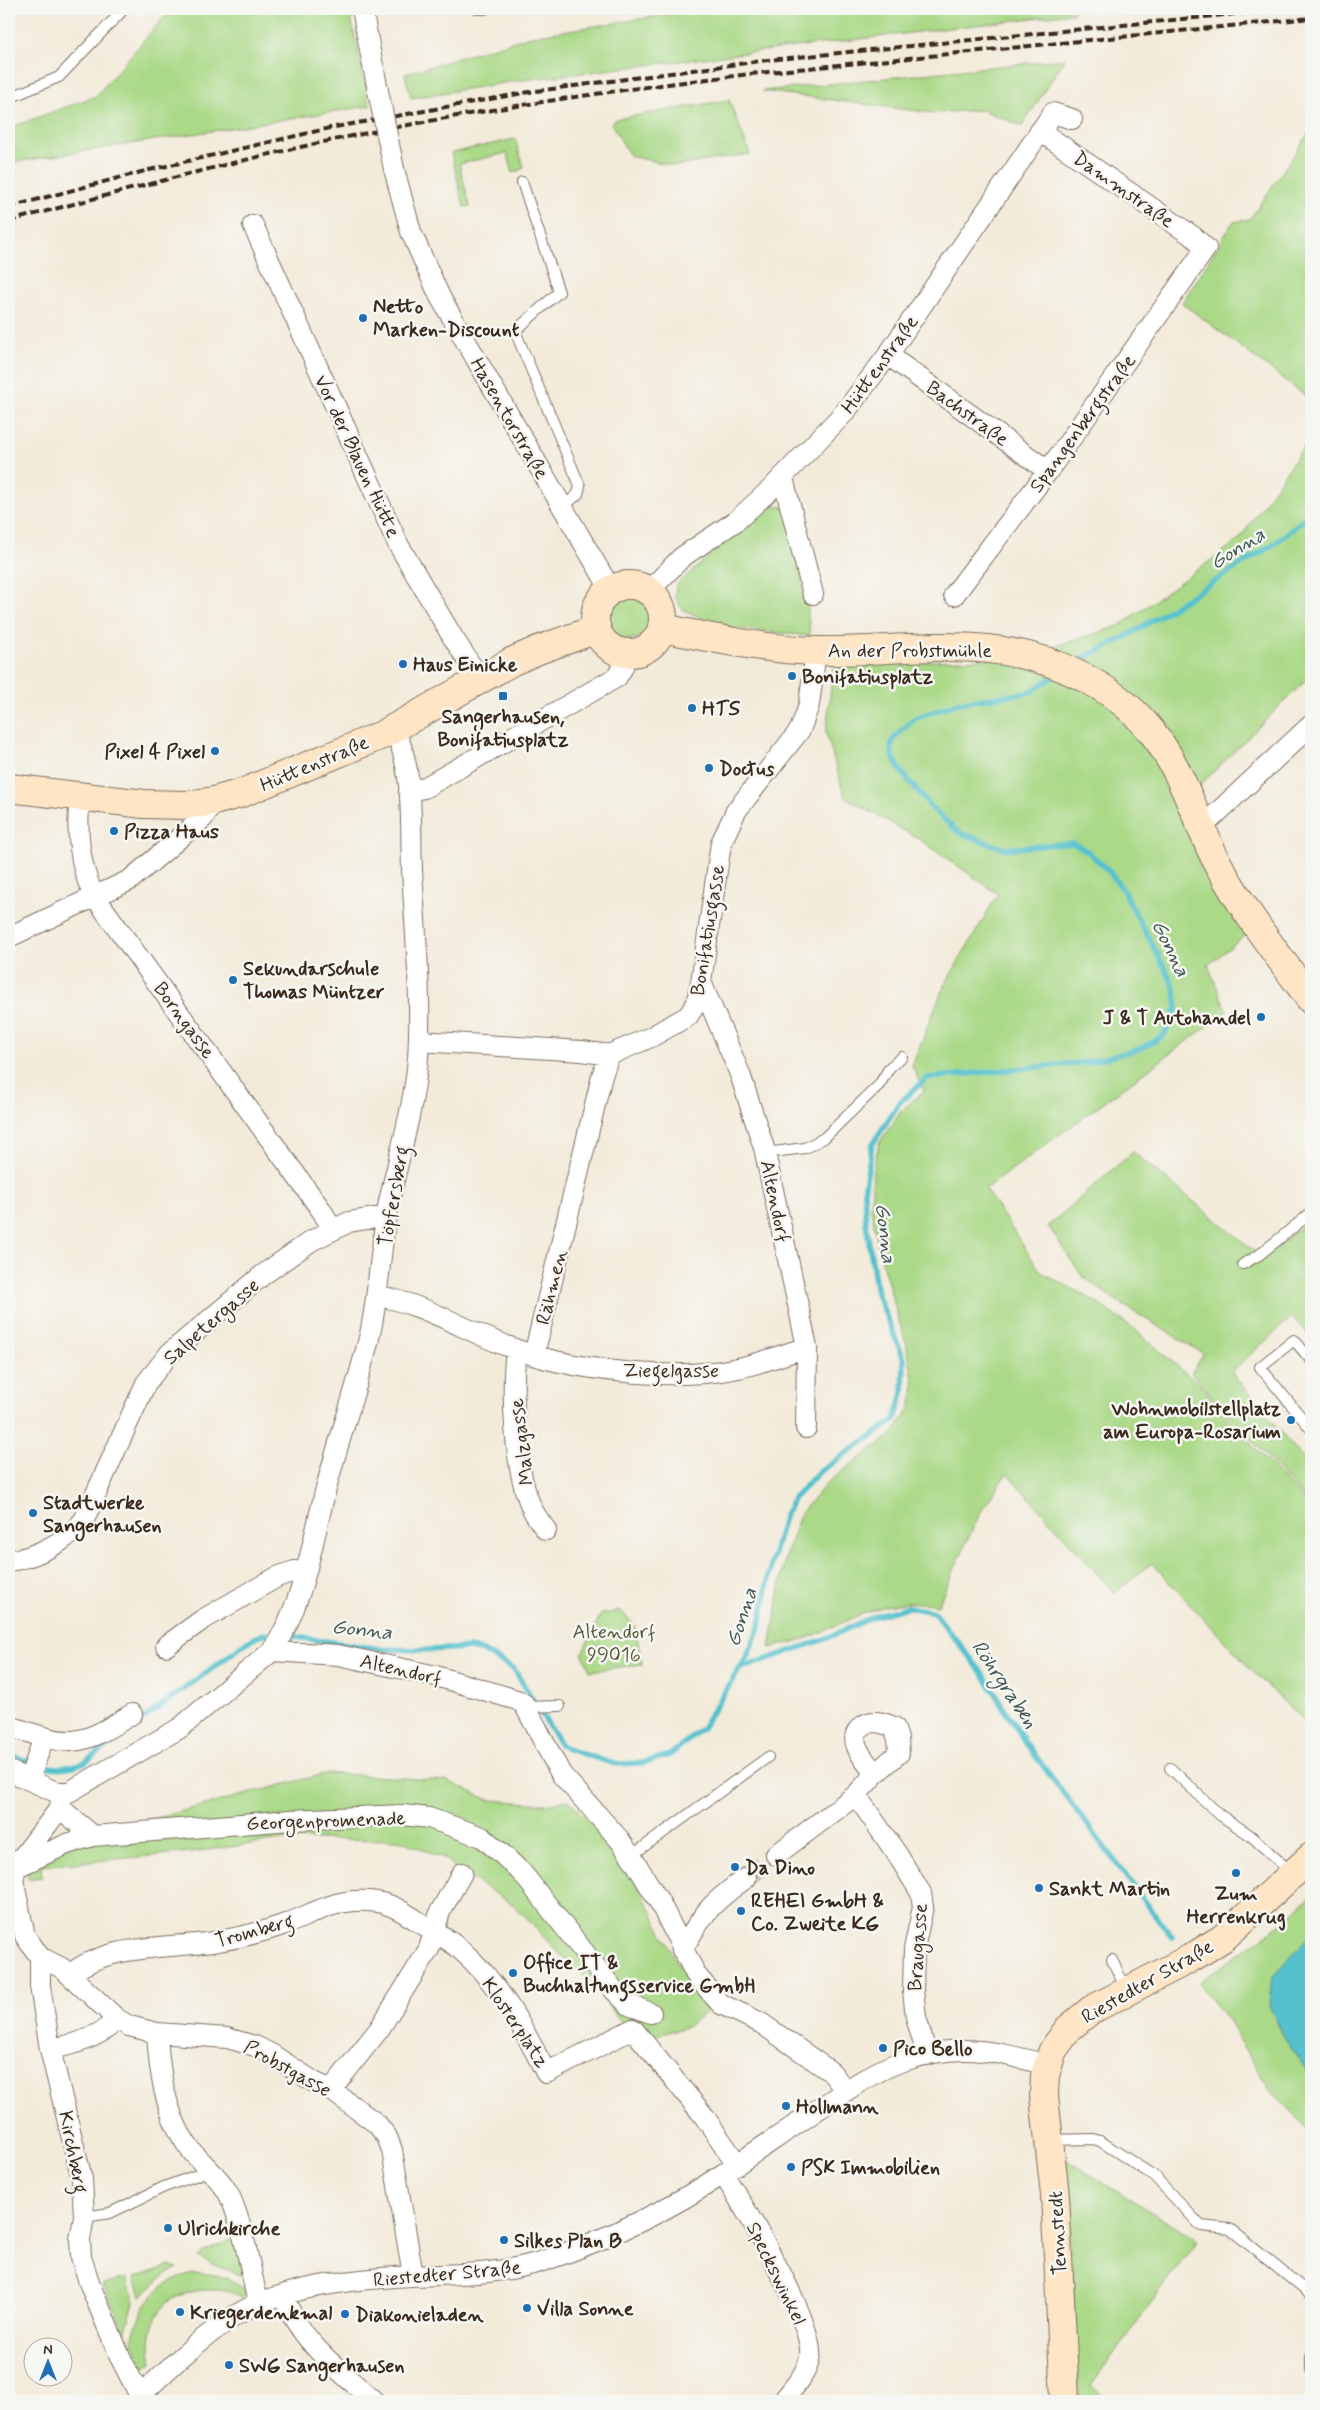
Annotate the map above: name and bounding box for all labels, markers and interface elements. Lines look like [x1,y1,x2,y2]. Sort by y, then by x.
street label: Dammstraße [1067,145,1179,235]
place label: Netto Marken-Discount [373,294,520,344]
street label: Hüttenstraße [835,310,925,420]
marker: Netto Marken-Discount [357,312,369,324]
street label: Spangenbergstraße [1024,349,1144,500]
street label: Hasentorstraße [463,353,555,485]
street label: Vor der Blauen Hütte [307,371,406,543]
street label: Bachstraße [920,375,1014,453]
water label: Gonna [1205,521,1270,577]
street label: An der Probstmühle [828,638,992,665]
place label: Haus Einicke [413,652,518,679]
marker: Haus Einicke [397,658,409,670]
place label: Bonifatiusplatz [802,664,933,691]
marker: Bonifatiusplatz [786,670,798,682]
marker: Sangerhausen, Bonifatiusplatz [497,690,509,702]
place label: HTS [702,696,741,723]
marker: HTS [686,702,698,714]
place label: Sangerhausen, Bonifatiusplatz [437,704,569,754]
street label: Hüttenstraße [256,729,373,799]
place label: Pixel 4 Pixel [105,739,205,766]
marker: Pixel 4 Pixel [209,745,221,757]
place label: Doctus [719,756,775,783]
marker: Doctus [703,762,715,774]
place label: Pizza Haus [124,819,219,846]
marker: Pizza Haus [108,825,120,837]
street label: Bonifatiusgasse [685,863,734,998]
water label: Gonna [1144,915,1196,982]
place label: Sekundarschule Thomas Müntzer [243,956,385,1006]
marker: Sekundarschule Thomas Müntzer [227,974,239,986]
street label: Borngasse [147,977,221,1065]
place label: J & T Autohandel [1103,1005,1251,1032]
marker: J & T Autohandel [1255,1011,1267,1023]
street label: Töpfersberg [372,1144,419,1249]
street label: Altendorf [753,1158,796,1245]
water label: Gonna [867,1202,903,1265]
street label: Rähmen [530,1247,575,1328]
street label: Salpetergasse [158,1273,267,1372]
street label: Ziegelgasse [623,1358,719,1387]
place label: Wohnmobilstellplatz am Europa-Rosarium [1103,1396,1281,1446]
street label: Malzgasse [504,1397,541,1487]
marker: Wohnmobilstellplatz am Europa-Rosarium [1285,1414,1297,1426]
place label: Stadtwerke Sangerhausen [43,1490,162,1542]
marker: Stadtwerke Sangerhausen [27,1507,39,1519]
water label: Gonna [719,1584,765,1650]
water label: Gonna [331,1613,393,1647]
park label: Altendorf 99016 [572,1619,656,1669]
water label: Röhrgraben [963,1635,1044,1735]
street label: Altendorf [357,1648,444,1693]
street label: Georgenpromenade [246,1805,406,1839]
place label: Da Dino [745,1855,815,1882]
marker: Da Dino [729,1861,741,1873]
marker: Zum Herrenkrug [1230,1867,1242,1879]
place label: Sankt Martin [1049,1876,1170,1903]
place label: Zum Herrenkrug [1186,1881,1286,1931]
marker: Sankt Martin [1033,1882,1045,1894]
place label: REHEI GmbH & Co. Zweite KG [751,1888,885,1938]
street label: Braugasse [902,1902,936,1992]
marker: REHEI GmbH & Co. Zweite KG [735,1905,747,1917]
street label: Tromberg [212,1908,297,1957]
street label: Riestedter Straße [1077,1933,1219,2031]
place label: Office IT & Buchhaltungsservice GmbH [523,1950,755,2002]
marker: Office IT & Buchhaltungsservice GmbH [507,1967,519,1979]
street label: Klosterplatz [475,1972,555,2073]
street label: Probstgasse [239,2034,336,2104]
place label: Pico Bello [893,2036,973,2063]
marker: Pico Bello [877,2042,889,2054]
place label: Hollmann [796,2094,879,2121]
marker: Hollmann [780,2100,792,2112]
street label: Kirchberg [49,2109,94,2196]
place label: PSK Immobilien [801,2155,940,2182]
marker: PSK Immobilien [785,2161,797,2173]
street label: Tennstedt [1043,2190,1074,2276]
place label: Ulrichkirche [178,2216,280,2243]
street label: Speckswinkel [739,2218,812,2330]
marker: Ulrichkirche [162,2222,174,2234]
place label: Silkes Plan B [514,2228,622,2255]
marker: Silkes Plan B [498,2234,510,2246]
street label: Riestedter Straße [372,2255,522,2294]
place label: Villa Sonne [537,2296,634,2323]
place label: Kriegerdenkmal [190,2300,332,2329]
place label: Diakonieladen [355,2302,484,2329]
marker: Villa Sonne [521,2302,533,2314]
marker: Kriegerdenkmal [174,2306,186,2318]
marker: Diakonieladen [339,2308,351,2320]
north arrow [22,2338,72,2388]
text: N [43,2341,53,2359]
place label: SWG Sangerhausen [239,2353,404,2382]
marker: SWG Sangerhausen [223,2359,235,2371]

